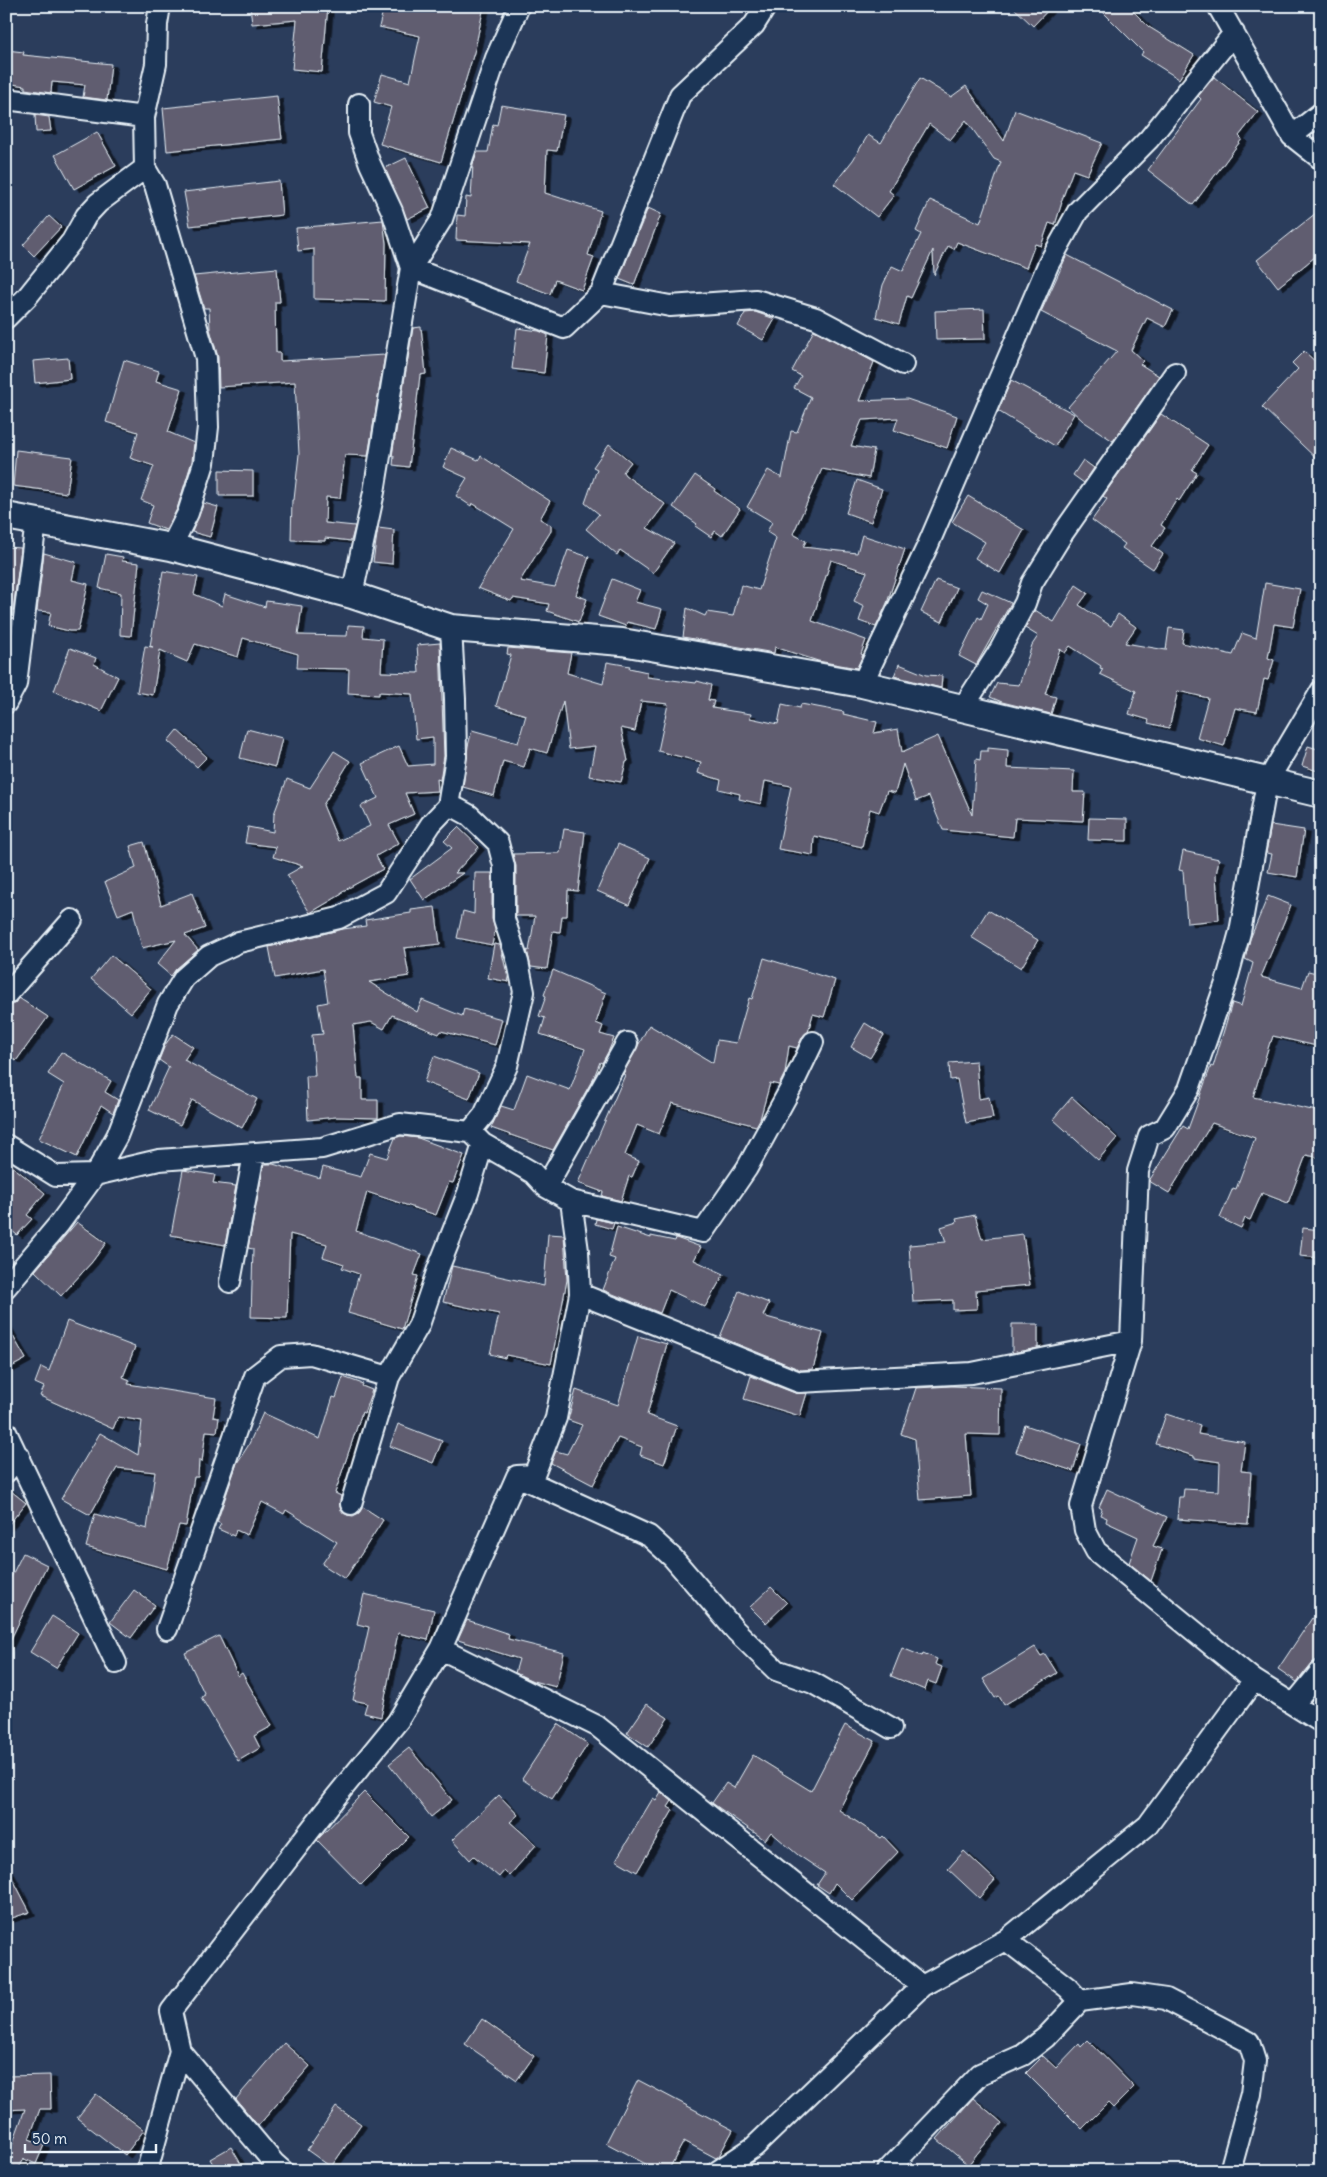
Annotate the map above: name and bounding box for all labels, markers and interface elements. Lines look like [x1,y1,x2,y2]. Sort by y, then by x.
scale bar [25,2122,156,2154]
text: 50 m [32,2129,67,2148]

